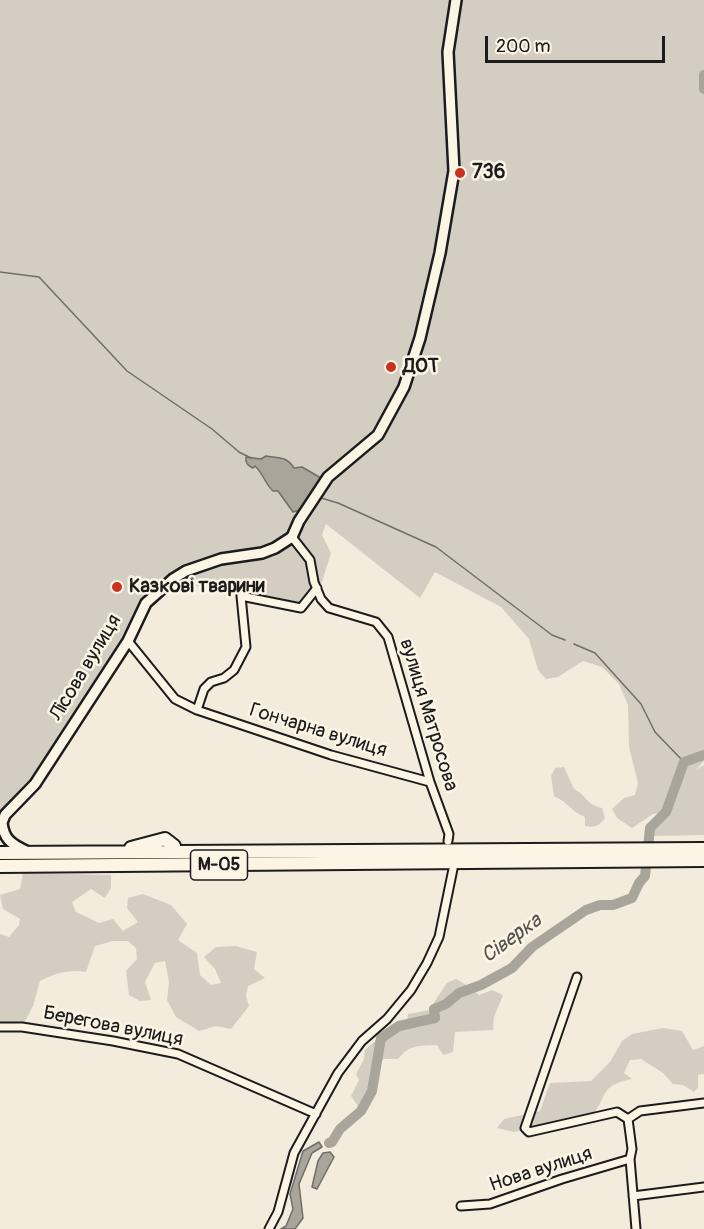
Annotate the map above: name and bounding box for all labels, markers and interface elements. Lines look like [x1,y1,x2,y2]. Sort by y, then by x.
scale bar [488,24,668,62]
text: 200 m [496,35,551,58]
place label: 736 [472,161,505,185]
marker: 736 [453,166,467,180]
place label: ДОТ [403,355,439,379]
marker: ДОТ [384,360,398,374]
place label: Казкові тварини [129,575,265,599]
marker: Казкові тварини [110,580,124,594]
street label: Лісова вулиця [45,611,127,725]
street label: вулиця Матросова [393,636,463,794]
street label: Гончарна вулиця [246,699,390,763]
road number: М-05 [190,850,248,880]
water label: Сіверка [477,909,547,969]
street label: Берегова вулиця [41,1002,185,1052]
street label: Нова вулиця [487,1142,595,1198]

